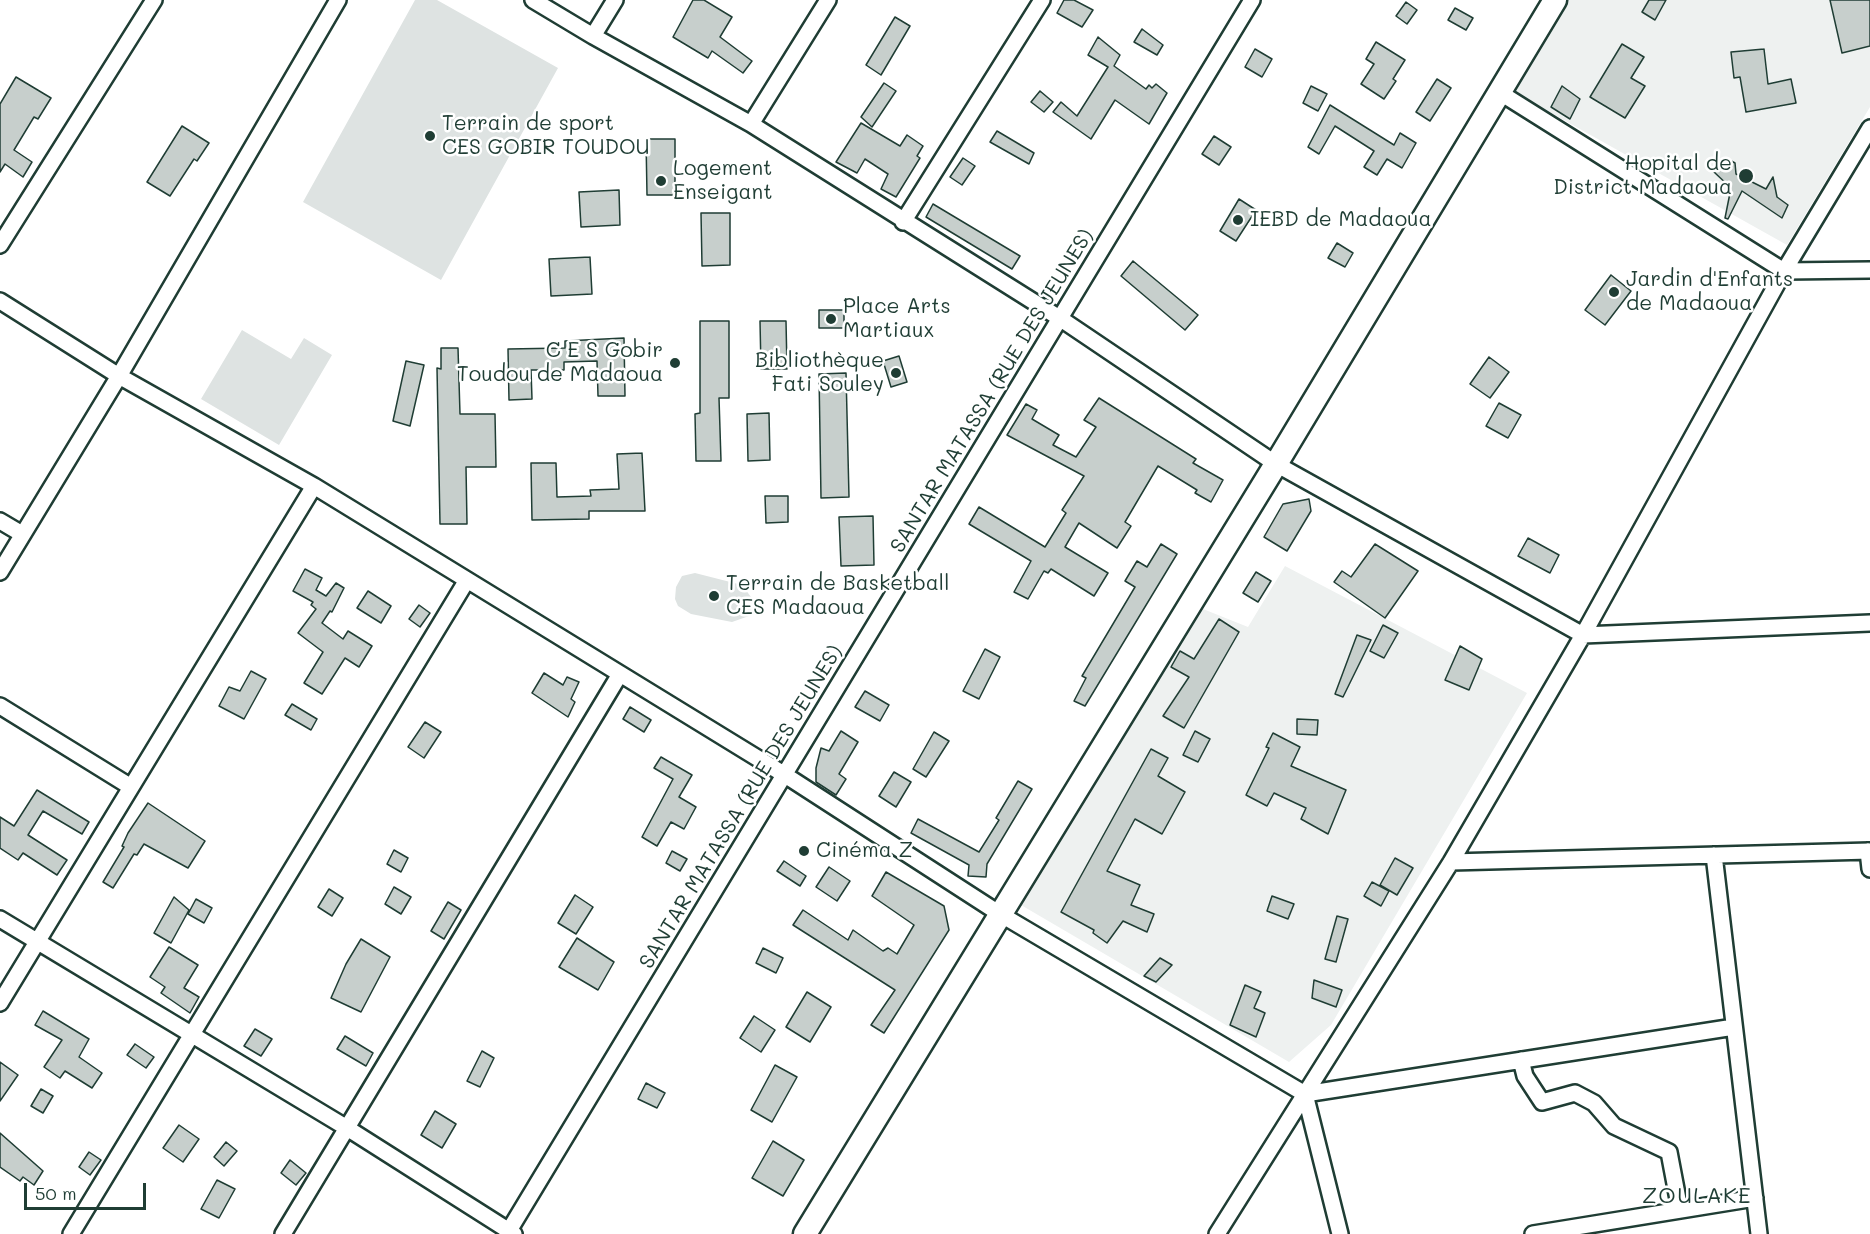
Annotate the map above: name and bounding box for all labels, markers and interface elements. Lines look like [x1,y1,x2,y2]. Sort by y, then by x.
place label: Terrain de sport CES GOBIR TOUDOU [442,111,650,161]
marker: Terrain de sport CES GOBIR TOUDOU [423,129,437,143]
place label: Hopital de District Madaoua [1553,151,1732,201]
place label: Logement Enseigant [673,156,772,206]
marker: Hopital de District Madaoua [1737,167,1755,185]
marker: Logement Enseigant [654,174,668,188]
place label: IEBD de Madaoua [1250,207,1432,233]
marker: IEBD de Madaoua [1231,213,1245,227]
street label: SANTAR MATASSA (RUE DES JEUNES) [885,225,1099,557]
place label: Jardin d'Enfants de Madaoua [1626,267,1793,317]
marker: Jardin d'Enfants de Madaoua [1607,285,1621,299]
place label: Place Arts Martiaux [843,294,951,344]
marker: Place Arts Martiaux [824,312,838,326]
place label: C E S Gobir Toudou de Madaoua [457,338,663,388]
place label: Bibliothèque Fati Souley [755,348,884,398]
marker: C E S Gobir Toudou de Madaoua [668,356,682,370]
marker: Bibliothèque Fati Souley [889,366,903,380]
place label: Terrain de Basketball CES Madaoua [726,571,949,621]
marker: Terrain de Basketball CES Madaoua [707,589,721,603]
street label: SANTAR MATASSA (RUE DES JEUNES) [634,641,848,973]
place label: Cinéma Z [816,838,913,864]
marker: Cinéma Z [797,844,811,858]
scale bar [27,1171,148,1209]
text: 50 m [35,1181,77,1205]
district label: ZOULAKE [1642,1183,1752,1209]

